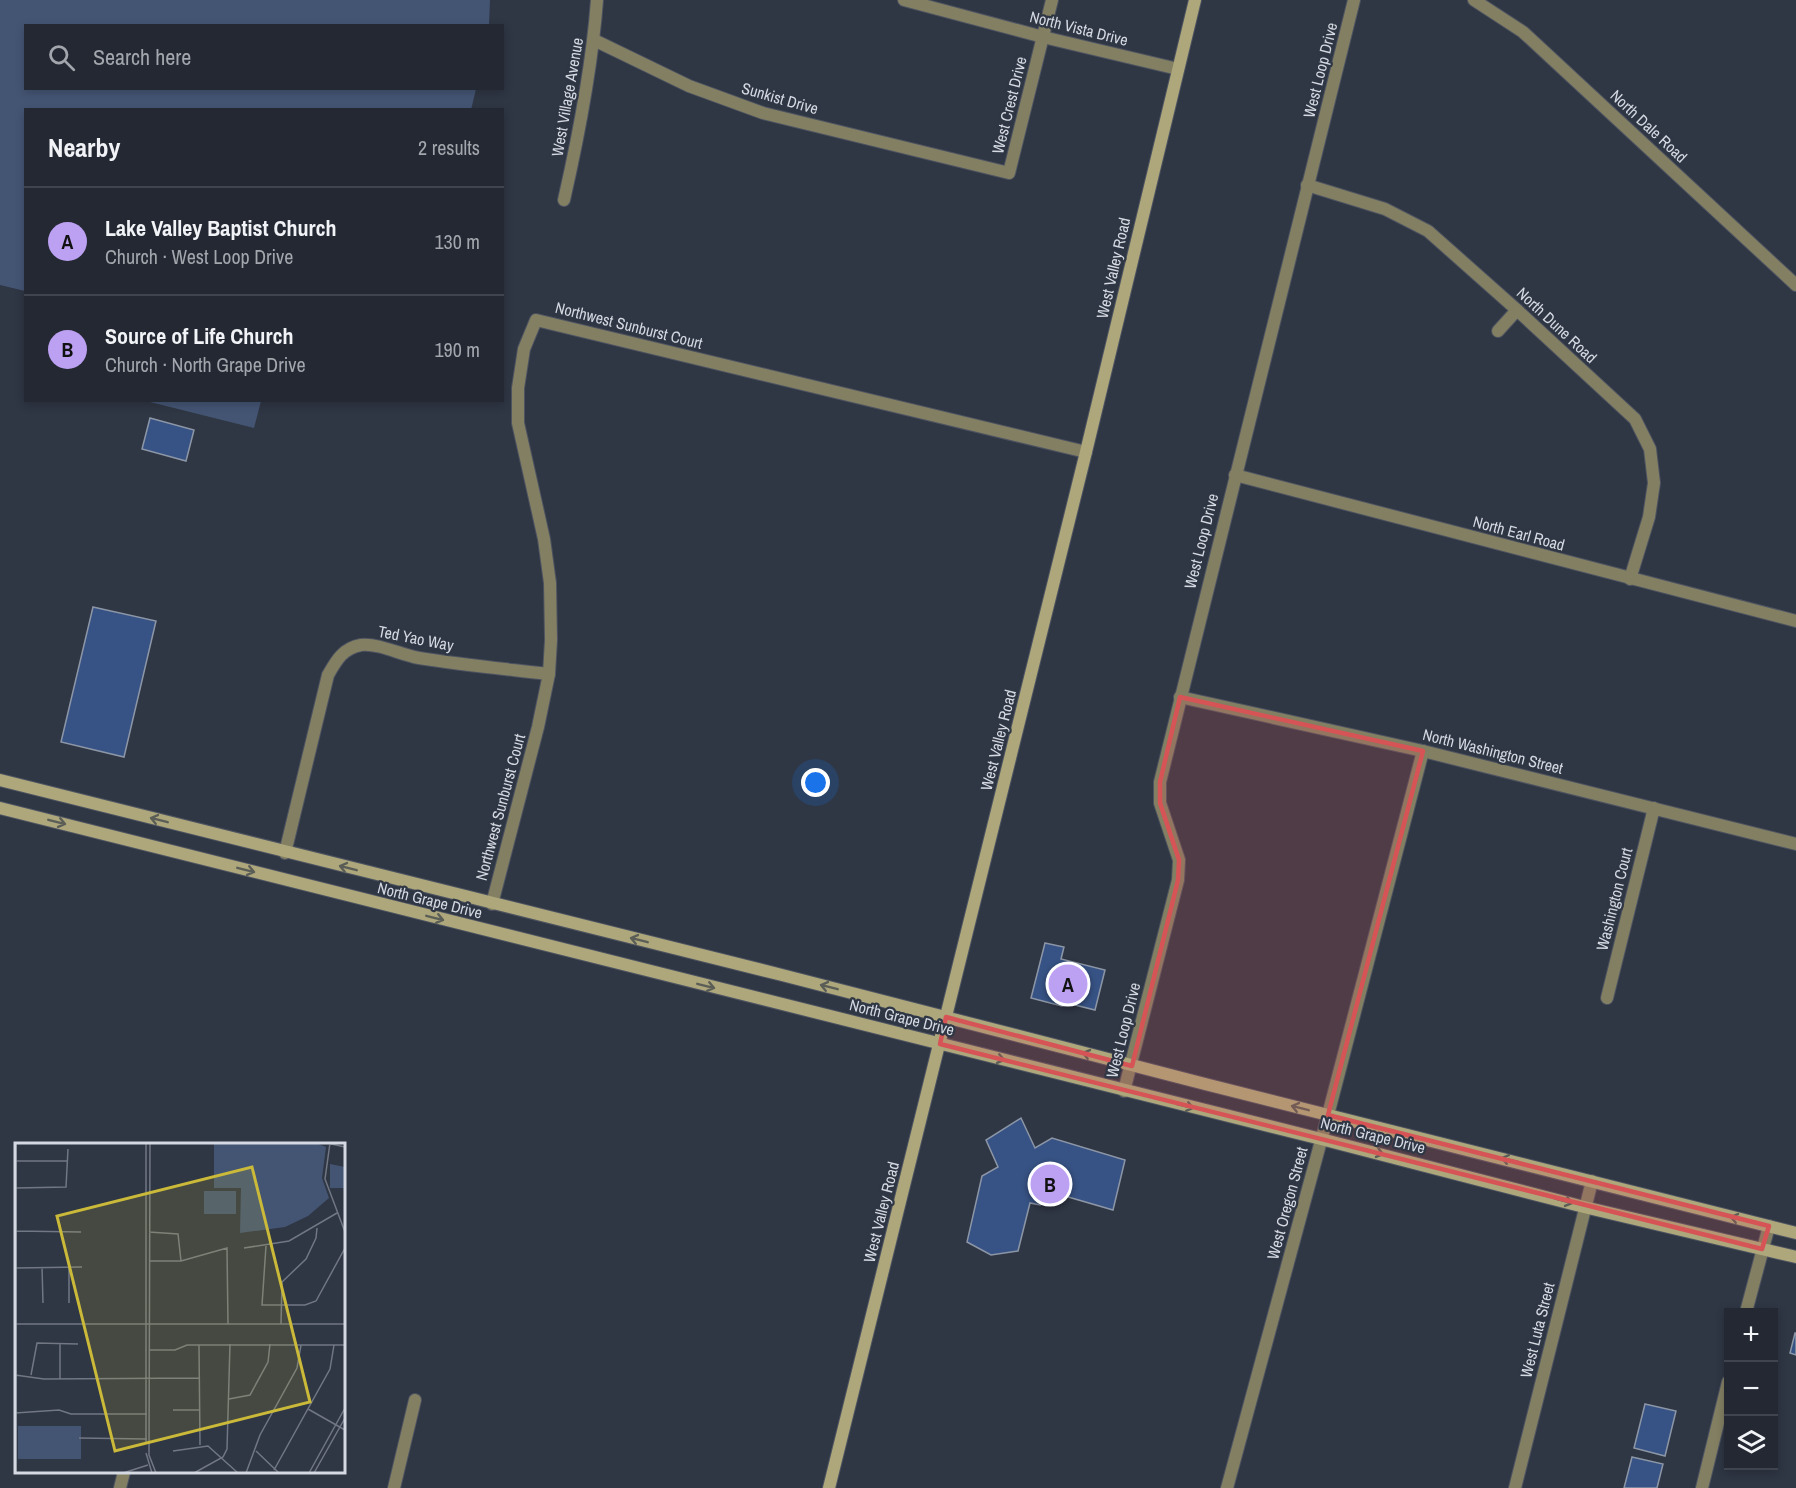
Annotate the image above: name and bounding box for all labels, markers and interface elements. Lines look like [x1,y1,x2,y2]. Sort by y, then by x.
street label: North Vista Drive [1028,5,1130,51]
street label: West Loop Drive [1298,20,1342,120]
search box [24,24,504,90]
street label: West Village Avenue [546,36,588,158]
icon: search [45,41,78,74]
text: Search here [93,42,191,72]
street label: West Crest Drive [986,54,1032,156]
street label: Sunkist Drive [739,77,821,119]
street label: North Dale Road [1606,85,1692,167]
text: Nearby [48,130,120,165]
text: 2 results [418,134,480,161]
text: Lake Valley Baptist Church [105,213,337,243]
street label: West Valley Road [1091,215,1135,321]
text: A [62,228,73,255]
text: 130 m [434,228,480,255]
text: Church · West Loop Drive [105,243,293,270]
street label: North Dune Road [1512,282,1602,368]
street label: Northwest Sunburst Court [553,296,705,354]
text: Source of Life Church [105,321,293,351]
text: B [62,336,73,363]
text: 190 m [434,336,480,363]
text: Church · North Grape Drive [105,351,306,378]
street label: West Loop Drive [1179,491,1223,591]
street label: North Earl Road [1471,510,1567,556]
street label: Ted Yao Way [376,620,456,656]
street label: West Valley Road [975,687,1021,793]
street label: North Washington Street [1421,723,1566,779]
street label: Northwest Sunburst Court [470,731,530,883]
your location [801,768,830,797]
one-way arrow [150,814,169,826]
one-way arrow [47,817,66,829]
street label: Washington Court [1591,845,1637,953]
one-way arrow [339,862,358,874]
one-way arrow [236,865,255,877]
street label: North Grape Drive [375,876,485,924]
one-way arrow [425,912,444,924]
one-way arrow [630,934,649,946]
pin: A [1048,962,1088,1006]
one-way arrow [696,980,715,992]
street label: West Loop Drive [1101,980,1145,1080]
one-way arrow [819,981,838,993]
street label: North Grape Drive [847,993,957,1041]
one-way arrow [1081,1049,1100,1060]
one-way arrow [987,1053,1006,1065]
one-way arrow [1176,1100,1195,1112]
one-way arrow [1291,1101,1310,1113]
street label: North Grape Drive [1318,1111,1428,1159]
inset map [15,1143,345,1473]
street label: West Oregon Street [1261,1144,1313,1262]
one-way arrow [1365,1147,1384,1159]
one-way arrow [1500,1154,1519,1166]
street label: West Valley Road [858,1159,904,1265]
pin: B [1030,1162,1070,1206]
one-way arrow [1554,1196,1573,1208]
one-way arrow [1730,1212,1749,1224]
street label: West Luta Street [1515,1280,1560,1380]
map controls [1724,1308,1778,1470]
button: + [1724,1308,1778,1362]
button: − [1724,1362,1778,1416]
button: layers [1724,1416,1778,1470]

